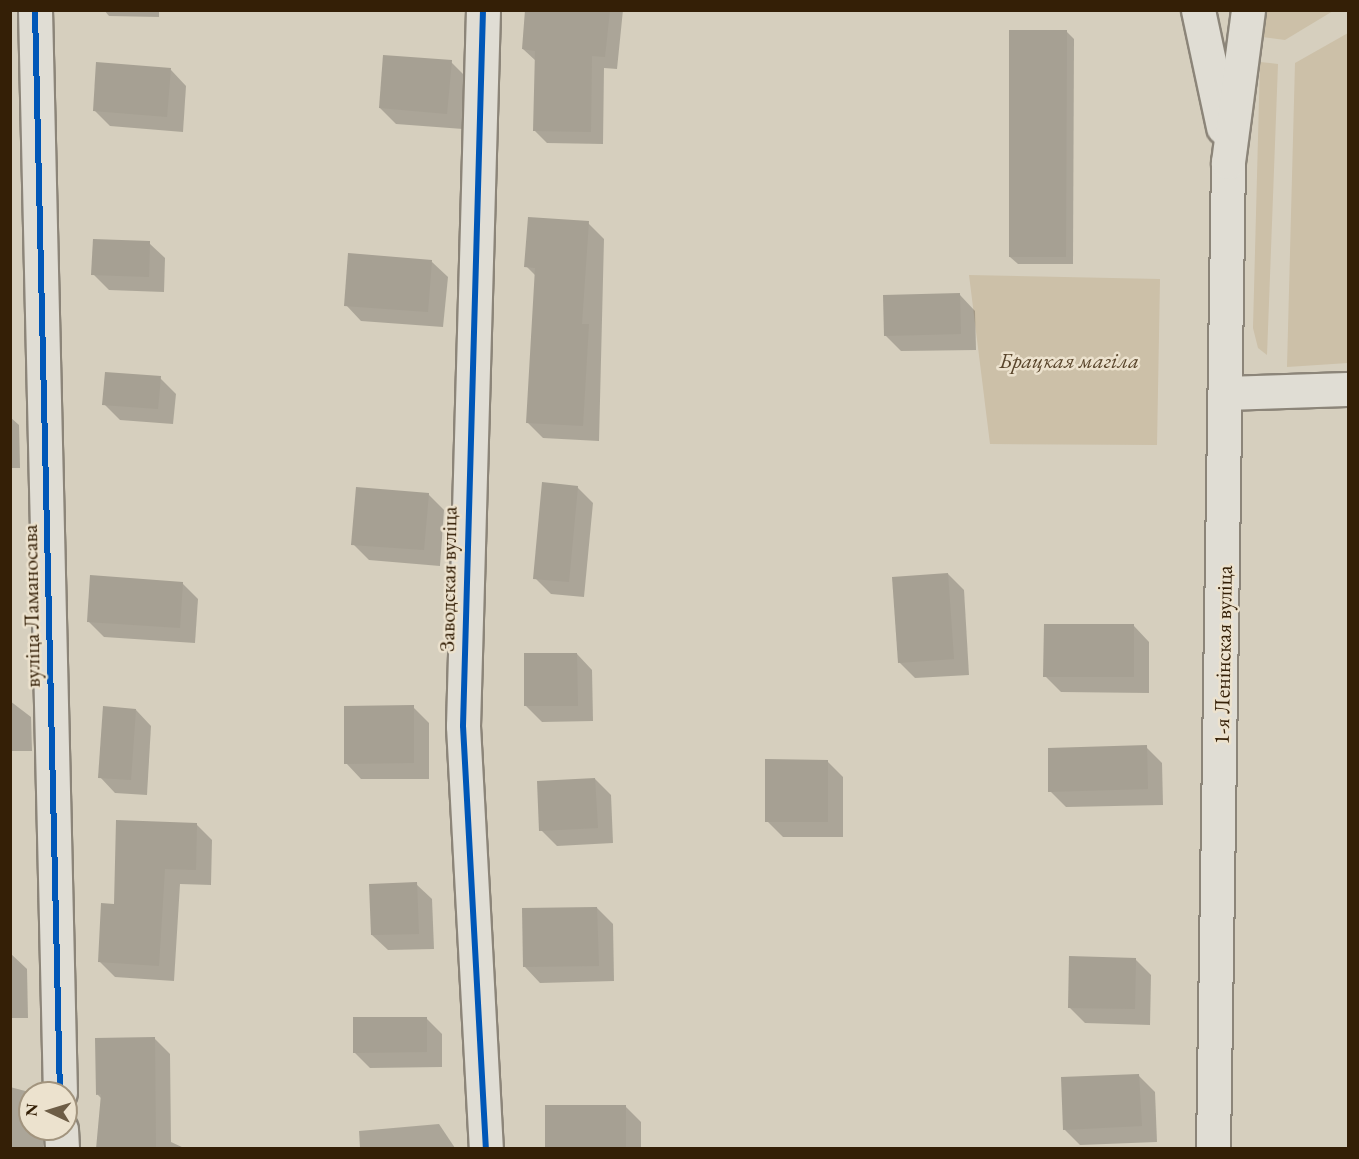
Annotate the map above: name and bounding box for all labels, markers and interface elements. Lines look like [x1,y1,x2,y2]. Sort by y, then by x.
park label: Брацкая магіла [999,348,1139,374]
street label: Заводская вуліца [434,506,462,652]
street label: вуліца Ламаносава [16,524,46,688]
street label: 1-я Ленінская вуліца [1208,565,1238,745]
north arrow [18,1081,78,1141]
text: N [21,1103,42,1117]

